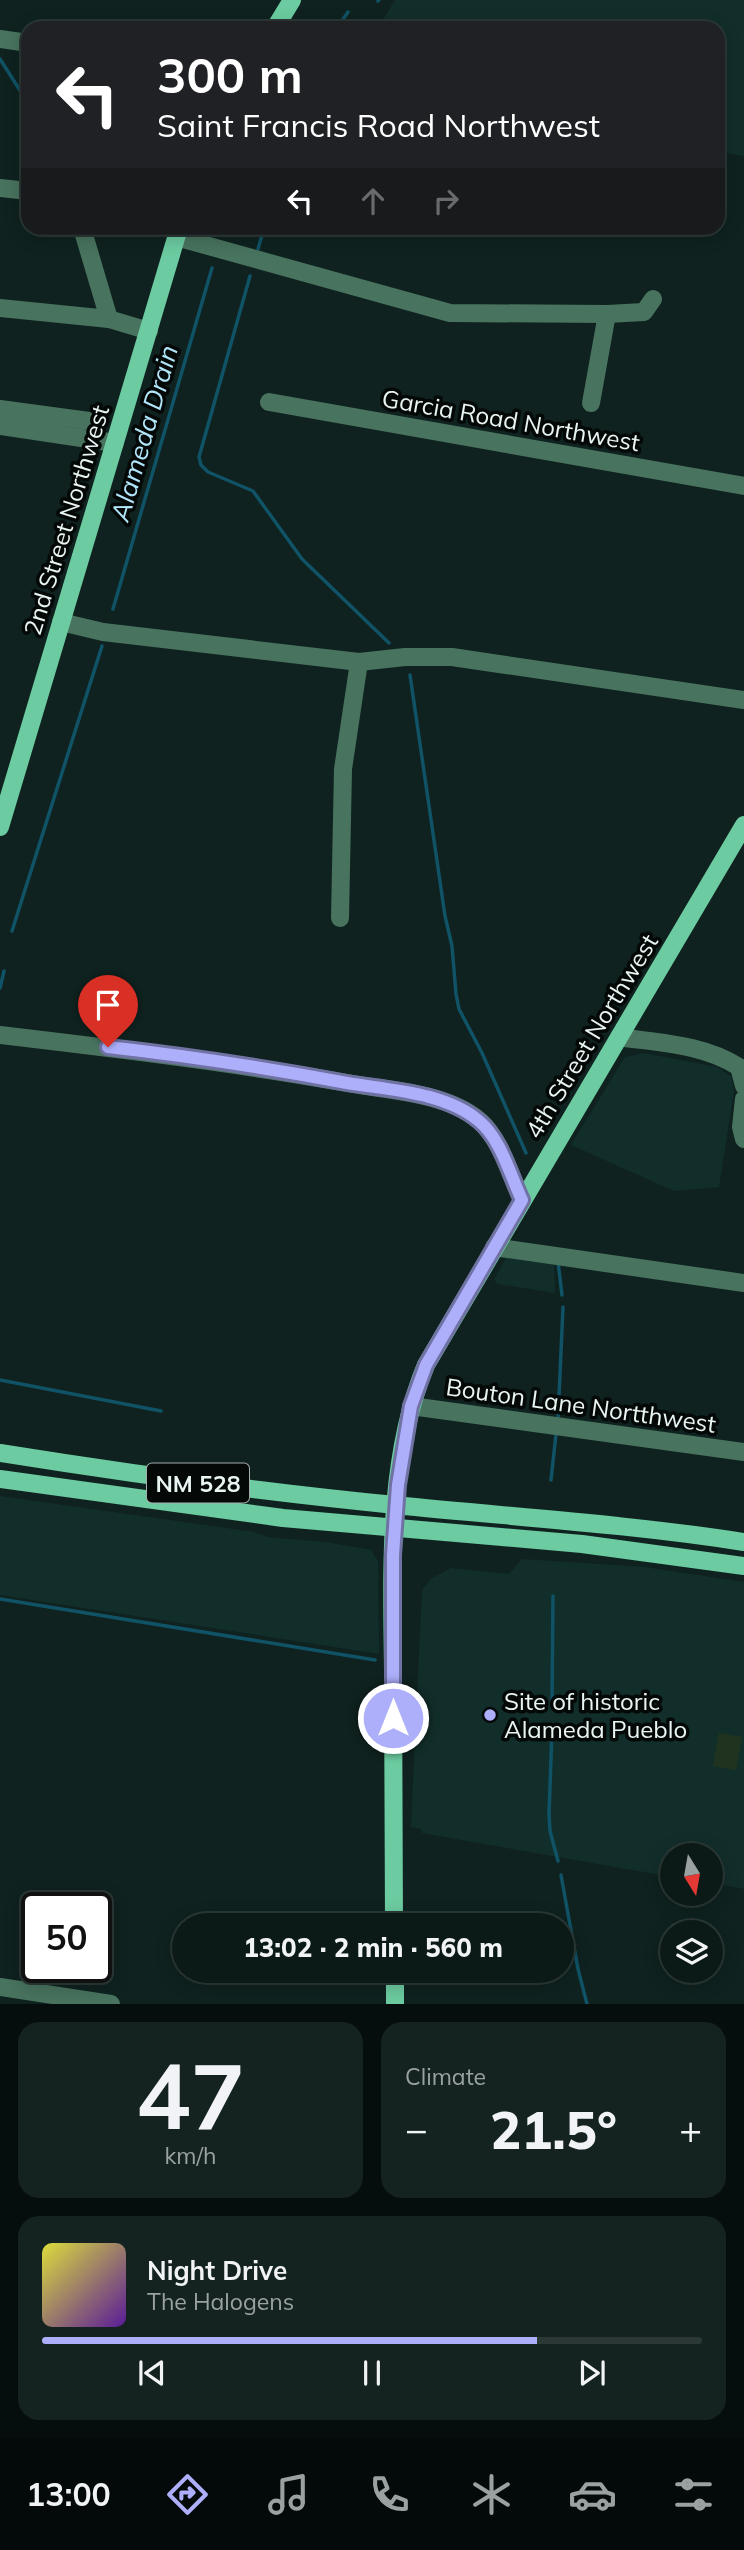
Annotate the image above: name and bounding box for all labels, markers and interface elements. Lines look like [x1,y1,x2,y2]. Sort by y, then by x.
text: 300 m [157,44,303,105]
icon: left [42,49,133,140]
text: Saint Francis Road Northwest [157,105,600,145]
icon: left [281,182,319,220]
icon: ahead [354,182,392,220]
icon: right [427,182,465,220]
water label: Alameda Drain [103,341,185,526]
street label: Garcia Road Northwest [380,383,642,457]
street label: 2nd Street Northwest [17,401,115,639]
street label: 4th Street Northwest [518,928,664,1144]
pin [78,975,138,1047]
icon: arrive [89,986,127,1024]
street label: Bouton Lane Nortthwest [444,1371,718,1439]
road number: NM 528 [147,1464,249,1502]
position arrow [356,1681,430,1755]
place label: Site of historic Alameda Pueblo [504,1686,687,1744]
marker: Site of historic Alameda Pueblo [482,1707,498,1723]
north arrow [660,1843,723,1906]
map controls [660,1843,723,1983]
speed limit sign: 50 [21,1892,112,1983]
button: layers [660,1920,723,1983]
text: 13:02 · 2 min · 560 m [243,1931,503,1964]
text: 47 [136,2038,245,2152]
text: Climate [405,2062,486,2091]
text: 21.5° [490,2097,617,2162]
text: − [405,2105,428,2153]
text: + [679,2105,702,2153]
text: km/h [164,2141,217,2170]
text: Night Drive [147,2254,287,2287]
text: The Halogens [147,2287,294,2316]
icon: previous [133,2354,171,2392]
icon: pause [353,2354,391,2392]
icon: next [573,2354,611,2392]
icon: directions [163,2470,212,2519]
icon: music [264,2470,313,2519]
icon: phone [365,2470,414,2519]
icon: climate [467,2470,516,2519]
icon: car [568,2470,617,2519]
icon: filters [669,2470,718,2519]
text: 13:00 [26,2474,111,2514]

